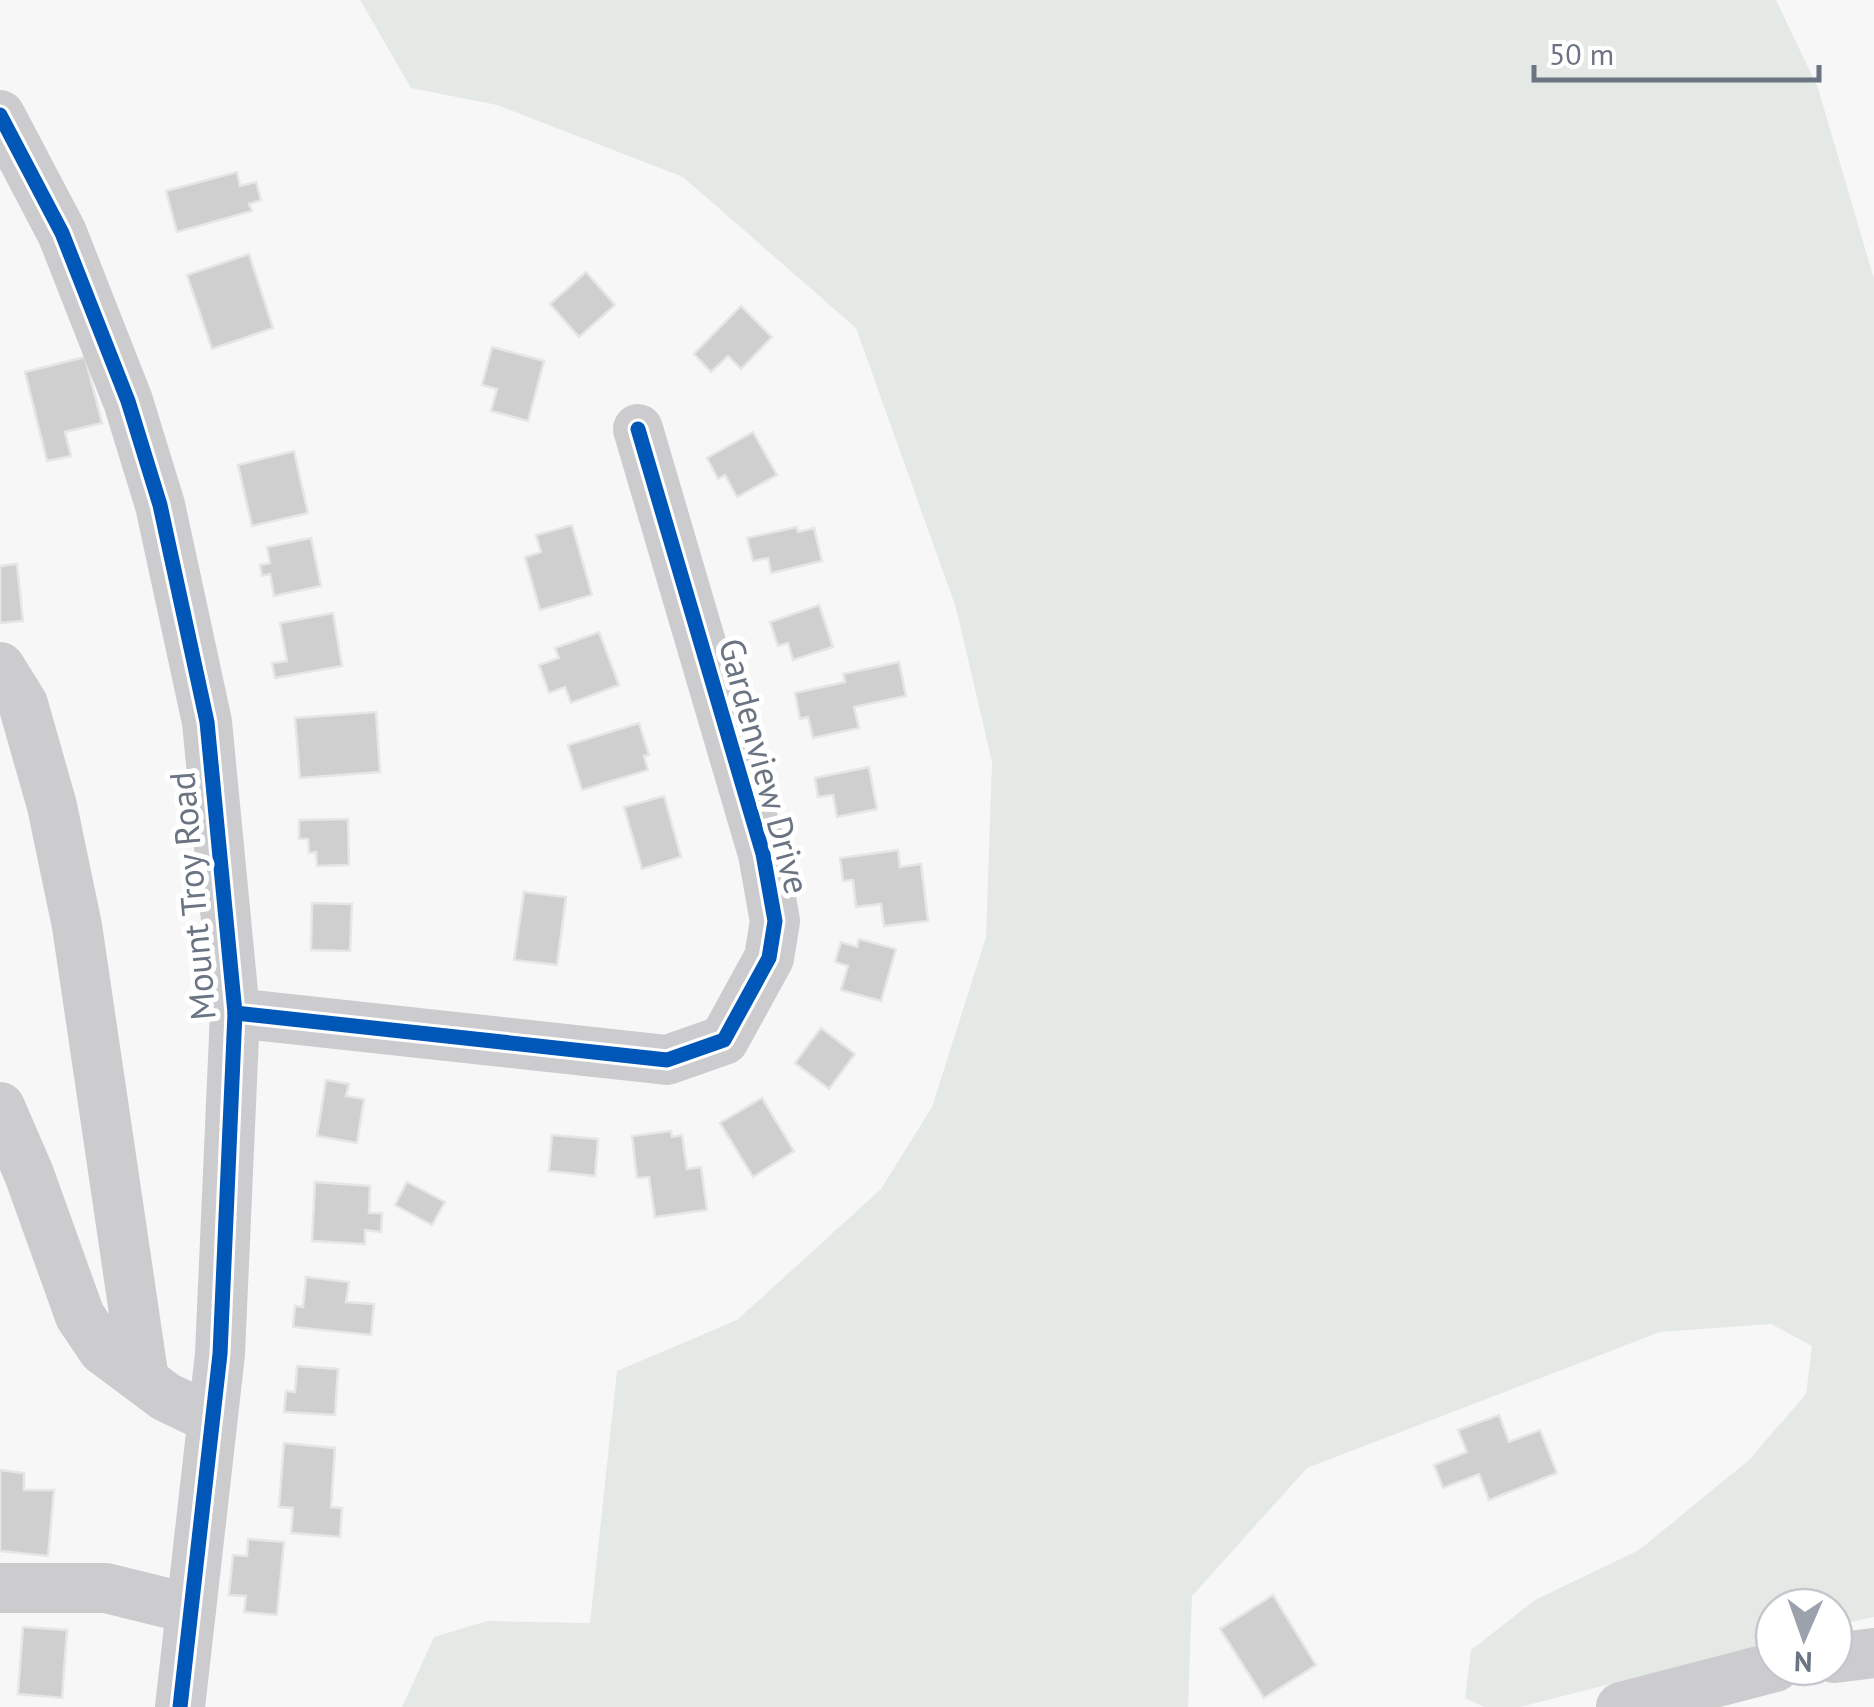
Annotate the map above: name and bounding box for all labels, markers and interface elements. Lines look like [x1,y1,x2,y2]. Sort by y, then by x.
scale bar [1534,20,1819,82]
text: 50 m [1549,34,1614,73]
street label: Gardenview Drive [709,633,821,899]
street label: Mount Troy Road [158,770,226,1022]
north arrow [1754,1587,1854,1687]
text: N [1793,1644,1813,1681]

